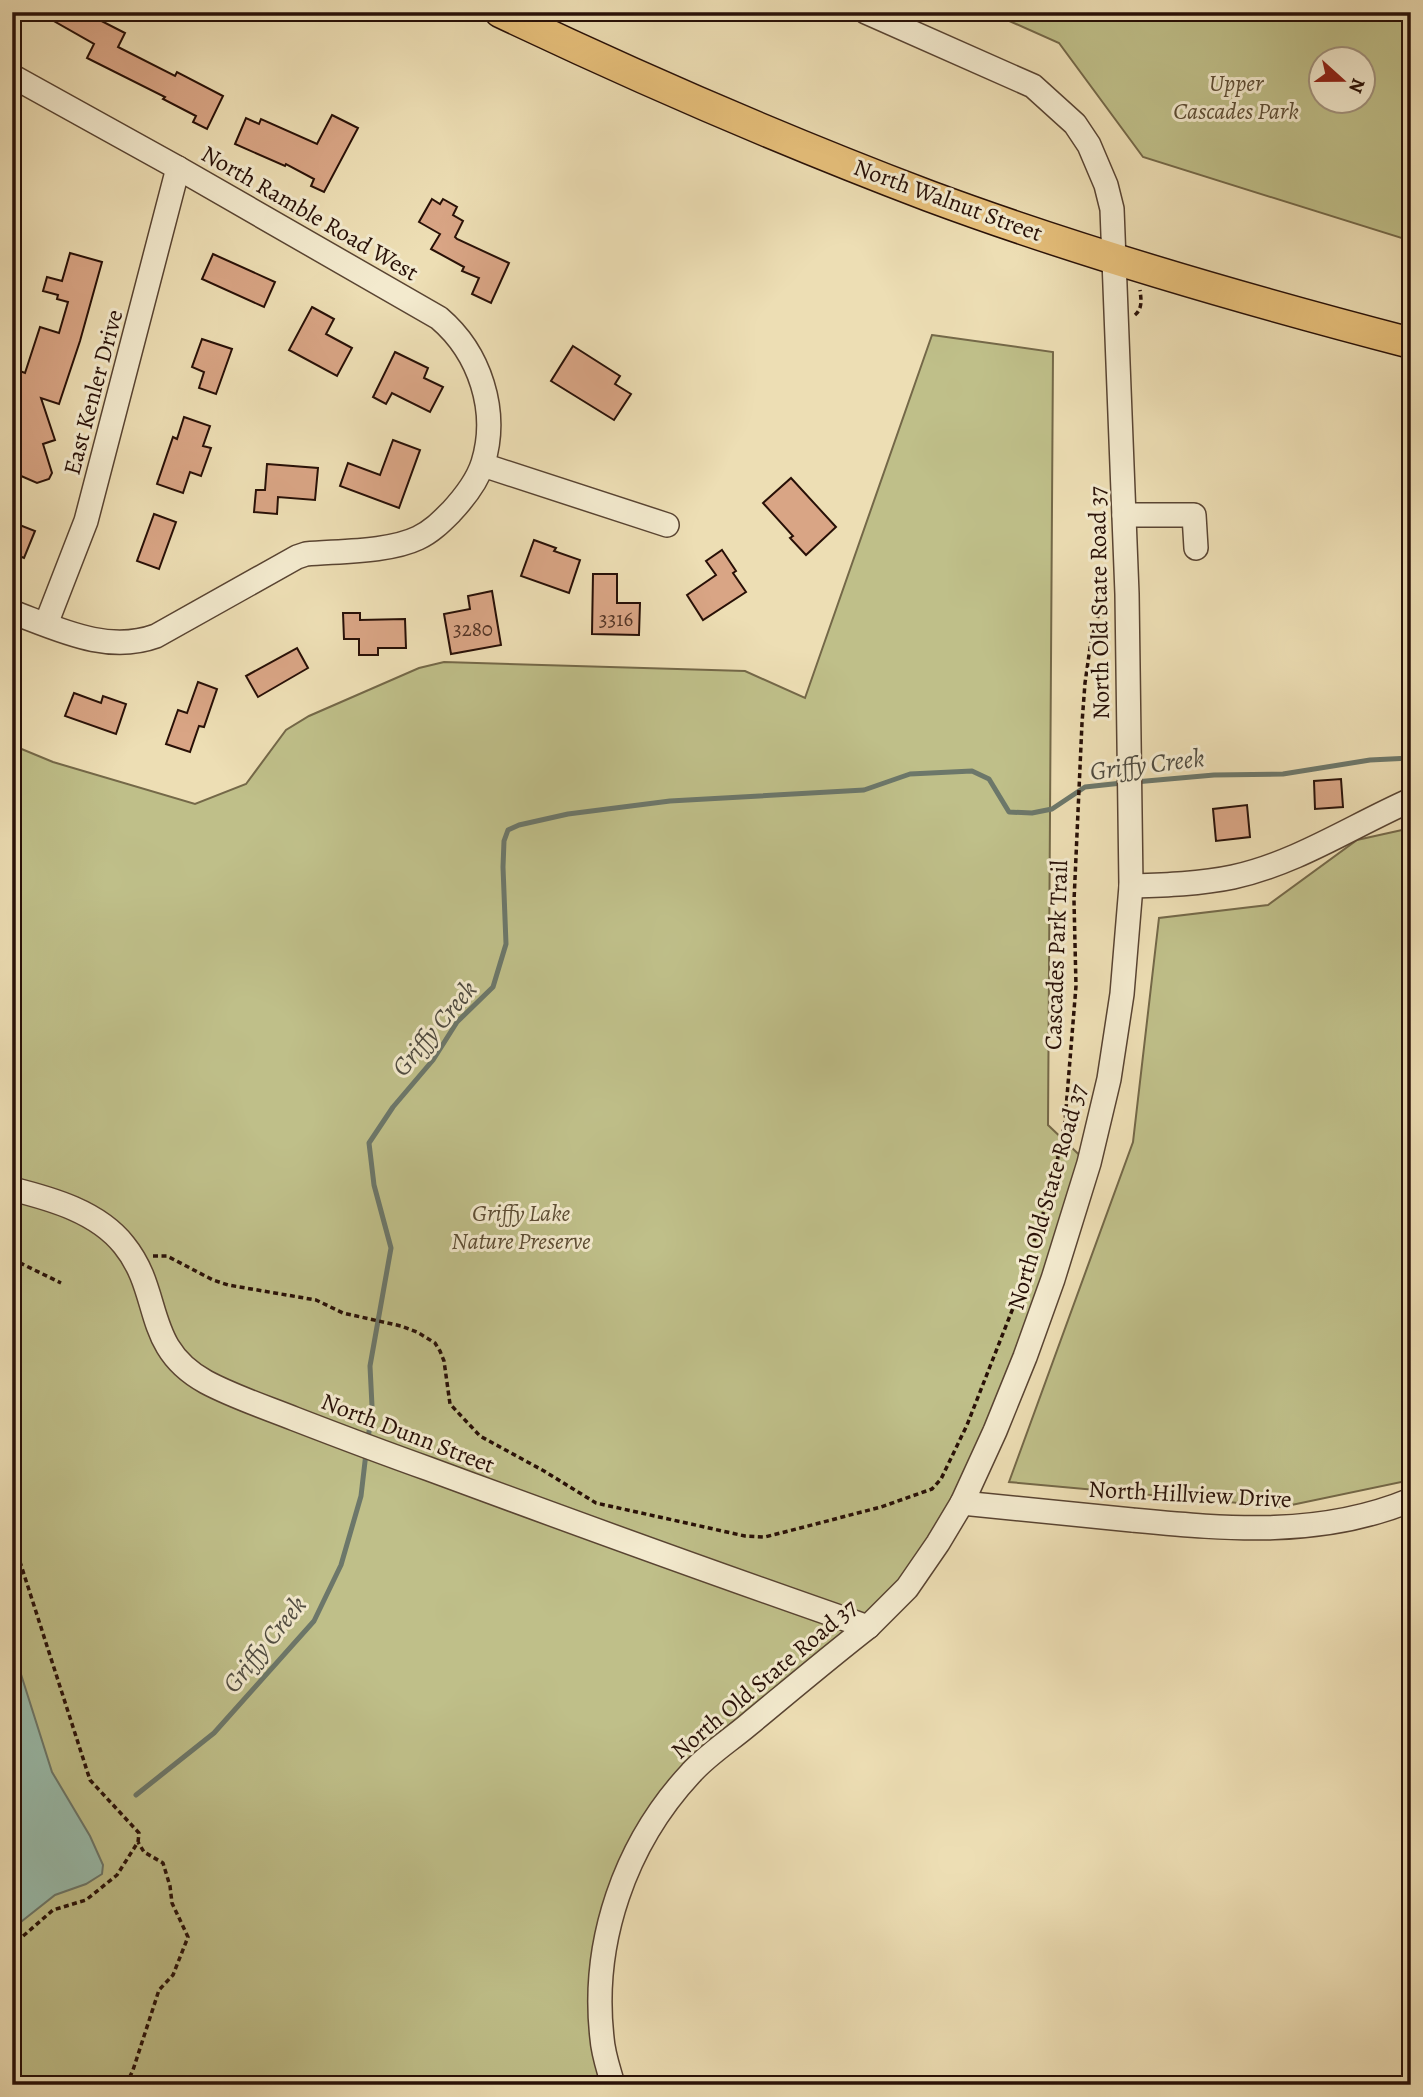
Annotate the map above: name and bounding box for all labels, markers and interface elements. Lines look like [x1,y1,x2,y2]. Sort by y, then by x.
north arrow [1308,46,1378,116]
park label: Upper Cascades Park [1173,67,1299,127]
text: N [1342,75,1372,97]
street label: North Ramble Road West [196,138,425,288]
street label: North Walnut Street [849,151,1047,249]
street label: East Kenler Drive [56,306,130,478]
street label: North Old State Road 37 [1081,485,1117,720]
house number: 3316 [599,605,633,633]
house number: 3280 [453,615,493,643]
water label: Griffy Creek [1088,740,1206,789]
street label: Cascades Park Trail [1037,859,1075,1050]
water label: Griffy Creek [384,973,485,1084]
street label: North Old State Road 37 [999,1079,1095,1314]
park label: Griffy Lake Nature Preserve [451,1197,591,1257]
street label: North Dunn Street [317,1385,499,1481]
street label: North Hillview Drive [1088,1473,1292,1515]
water label: Griffy Creek [215,1589,314,1700]
street label: North Old State Road 37 [664,1591,864,1766]

